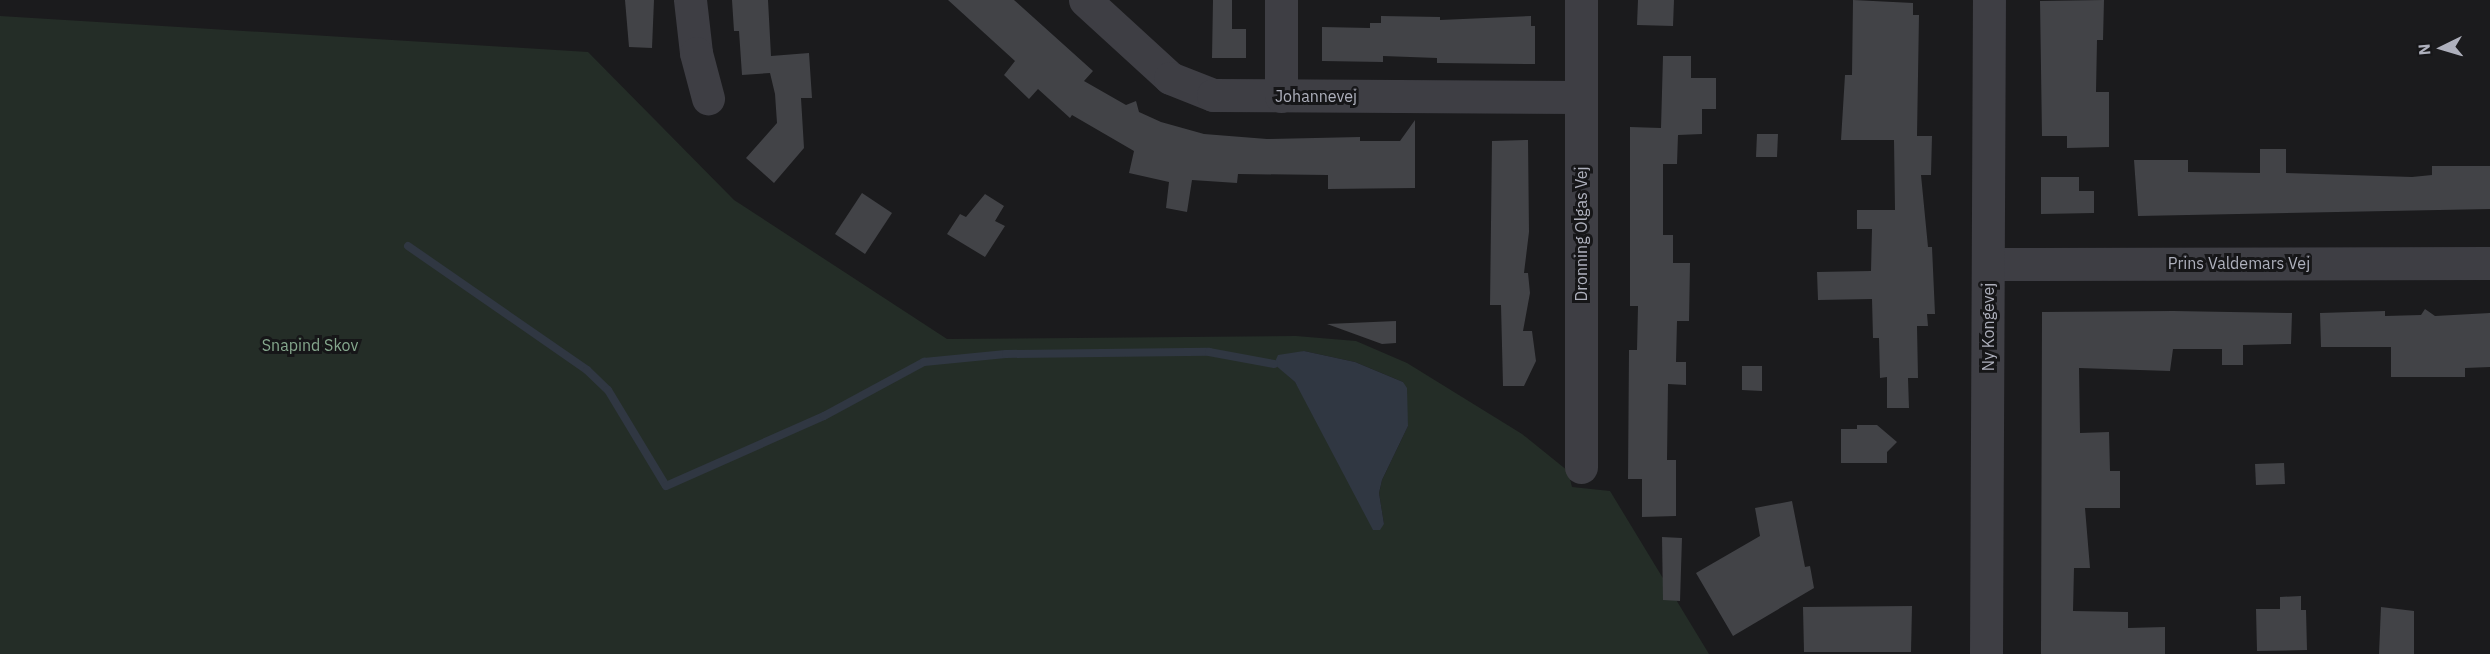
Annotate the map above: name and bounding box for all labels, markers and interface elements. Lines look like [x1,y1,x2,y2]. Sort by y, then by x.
north arrow [2412,18,2472,78]
text: N [2414,43,2435,56]
street label: Johannevej [1275,86,1357,106]
street label: Dronning Olgas Vej [1571,166,1591,302]
street label: Prins Valdemars Vej [2168,253,2310,273]
street label: Ny Kongevej [1978,283,1998,371]
park label: Snapind Skov [262,335,358,355]

